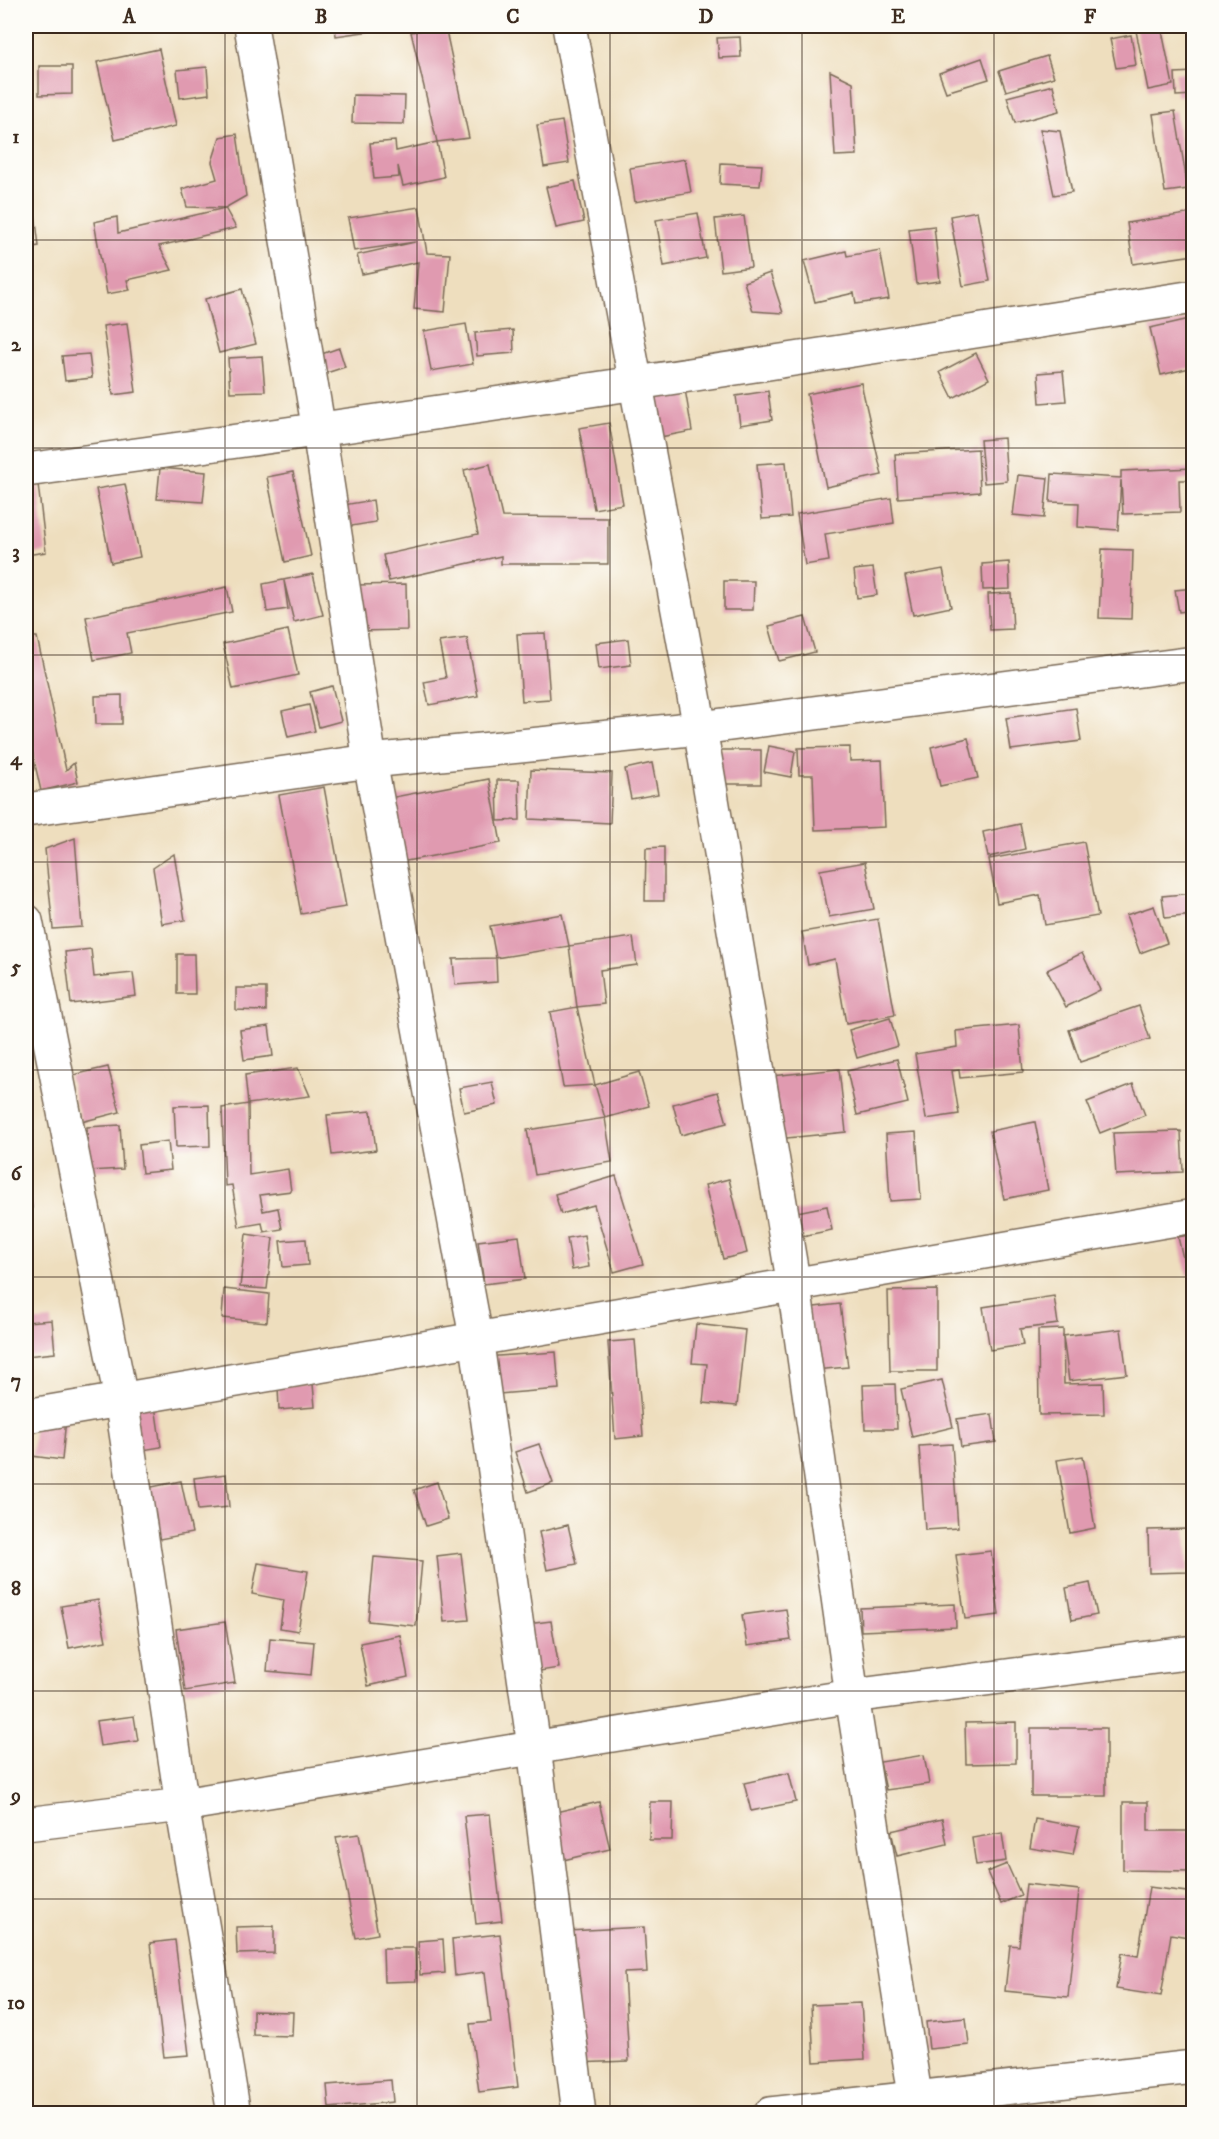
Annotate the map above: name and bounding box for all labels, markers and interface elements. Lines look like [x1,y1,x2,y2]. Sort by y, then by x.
text: A [122,5,137,30]
text: B [315,5,327,30]
text: C [506,5,520,30]
text: D [699,5,714,30]
text: E [891,5,905,30]
text: F [1084,5,1097,30]
text: 1 [12,125,20,150]
text: 2 [11,333,22,358]
text: 3 [12,540,20,565]
text: 4 [10,747,23,772]
text: 5 [10,955,21,980]
text: 6 [11,1162,23,1187]
text: 7 [11,1369,21,1394]
text: 8 [11,1577,21,1602]
text: 9 [9,1784,21,1809]
text: 10 [7,1991,25,2016]

